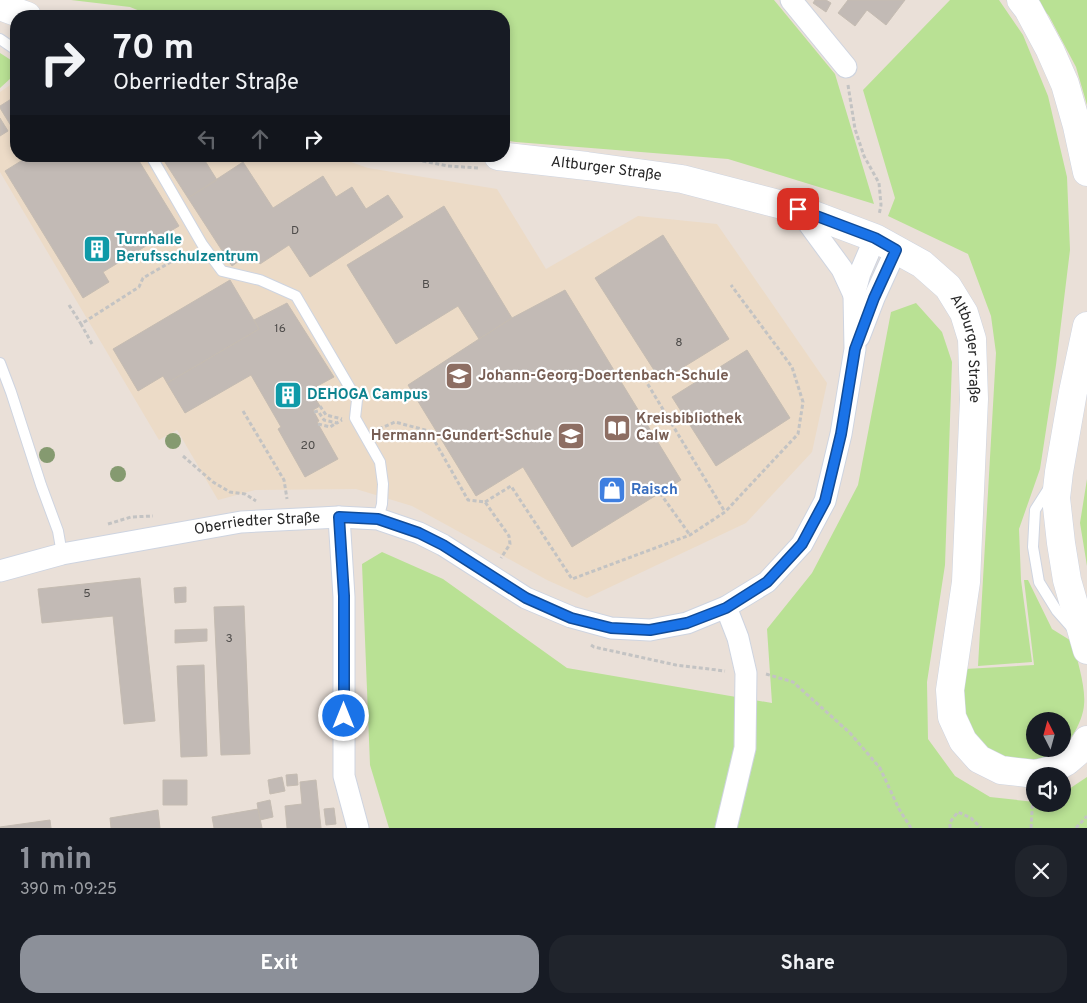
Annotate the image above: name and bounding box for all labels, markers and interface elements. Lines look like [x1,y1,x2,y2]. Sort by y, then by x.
text: 70 m [113,27,194,71]
icon: right [30,30,95,95]
text: Oberriedter Straße [113,70,299,97]
icon: left [193,125,221,153]
icon: ahead [246,125,274,153]
icon: right [299,125,327,153]
street label: Altburger Straße [550,152,663,186]
pin [777,188,819,230]
icon: arrive [784,195,812,223]
house number: D [291,223,299,239]
place label: Turnhalle Berufsschulzentrum [116,231,259,267]
building icon: Turnhalle Berufsschulzentrum [82,234,112,264]
house number: B [422,277,430,293]
street label: Altburger Straße [945,291,984,404]
house number: 16 [274,321,286,337]
house number: 8 [675,335,683,351]
school or university icon: Johann-Georg-Doertenbach-Schule [444,361,474,391]
place label: Johann-Georg-Doertenbach-Schule [478,367,729,386]
building icon: DEHOGA Campus [273,380,303,410]
place label: DEHOGA Campus [307,386,428,405]
place label: Kreisbibliothek Calw [636,410,742,446]
library icon: Kreisbibliothek Calw [602,413,632,443]
school or university icon: Hermann-Gundert-Schule [556,421,586,451]
place label: Hermann-Gundert-Schule [371,427,552,446]
house number: 20 [300,438,316,454]
shop icon: Raisch [597,475,627,505]
place label: Raisch [631,481,678,500]
street label: Oberriedter Straße [193,508,321,540]
house number: 5 [83,586,91,602]
house number: 3 [225,631,233,647]
position arrow [317,689,369,741]
north arrow [1026,712,1071,758]
map controls [1026,712,1071,812]
button: sound [1026,767,1071,812]
text: 1 min [20,842,92,879]
button: close [1015,845,1067,897]
text: 390 m · 09:25 [20,880,117,900]
button: Exit [20,935,539,993]
button: Share [549,935,1067,993]

